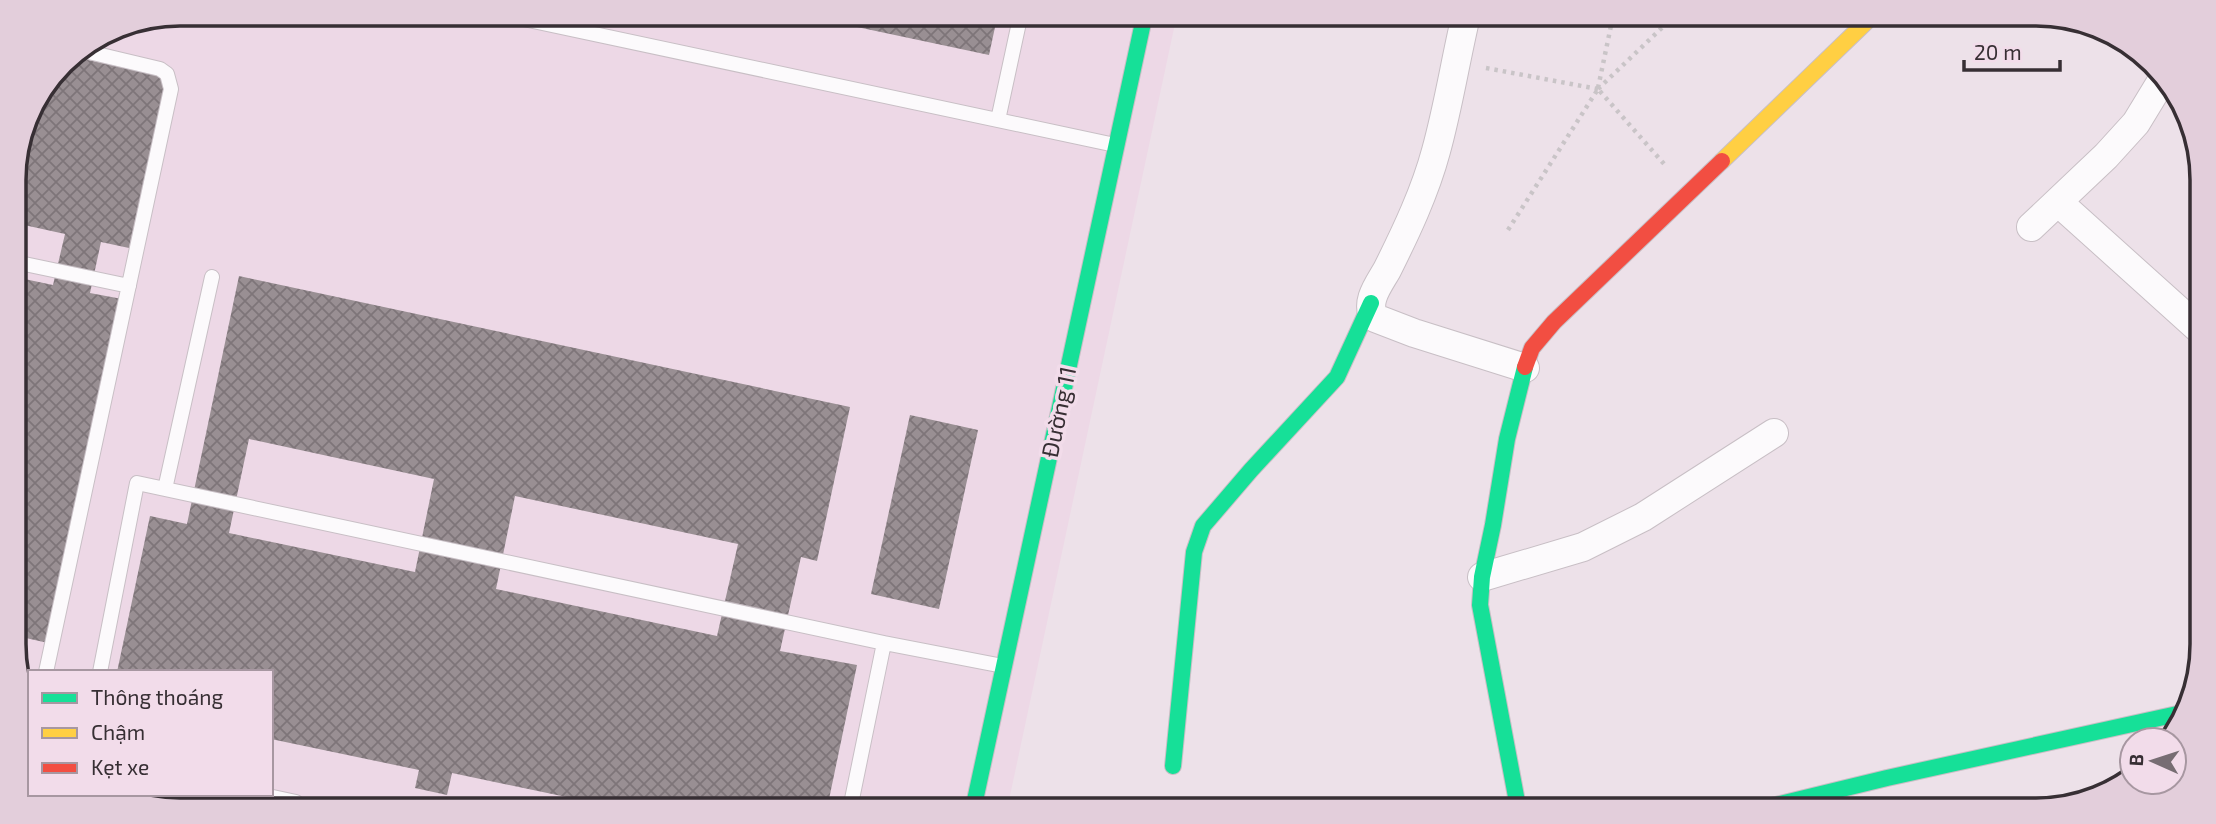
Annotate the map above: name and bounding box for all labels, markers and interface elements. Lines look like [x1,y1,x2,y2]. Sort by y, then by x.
scale bar [1964,28,2060,72]
text: 20 m [1974,39,2022,64]
street label: Đường 11 [1035,364,1081,460]
legend [28,670,273,796]
text: Thông thoáng [91,684,223,709]
text: Chậm [91,719,145,744]
north arrow [2118,726,2188,796]
text: B [2124,753,2147,767]
text: Kẹt xe [91,754,149,779]

